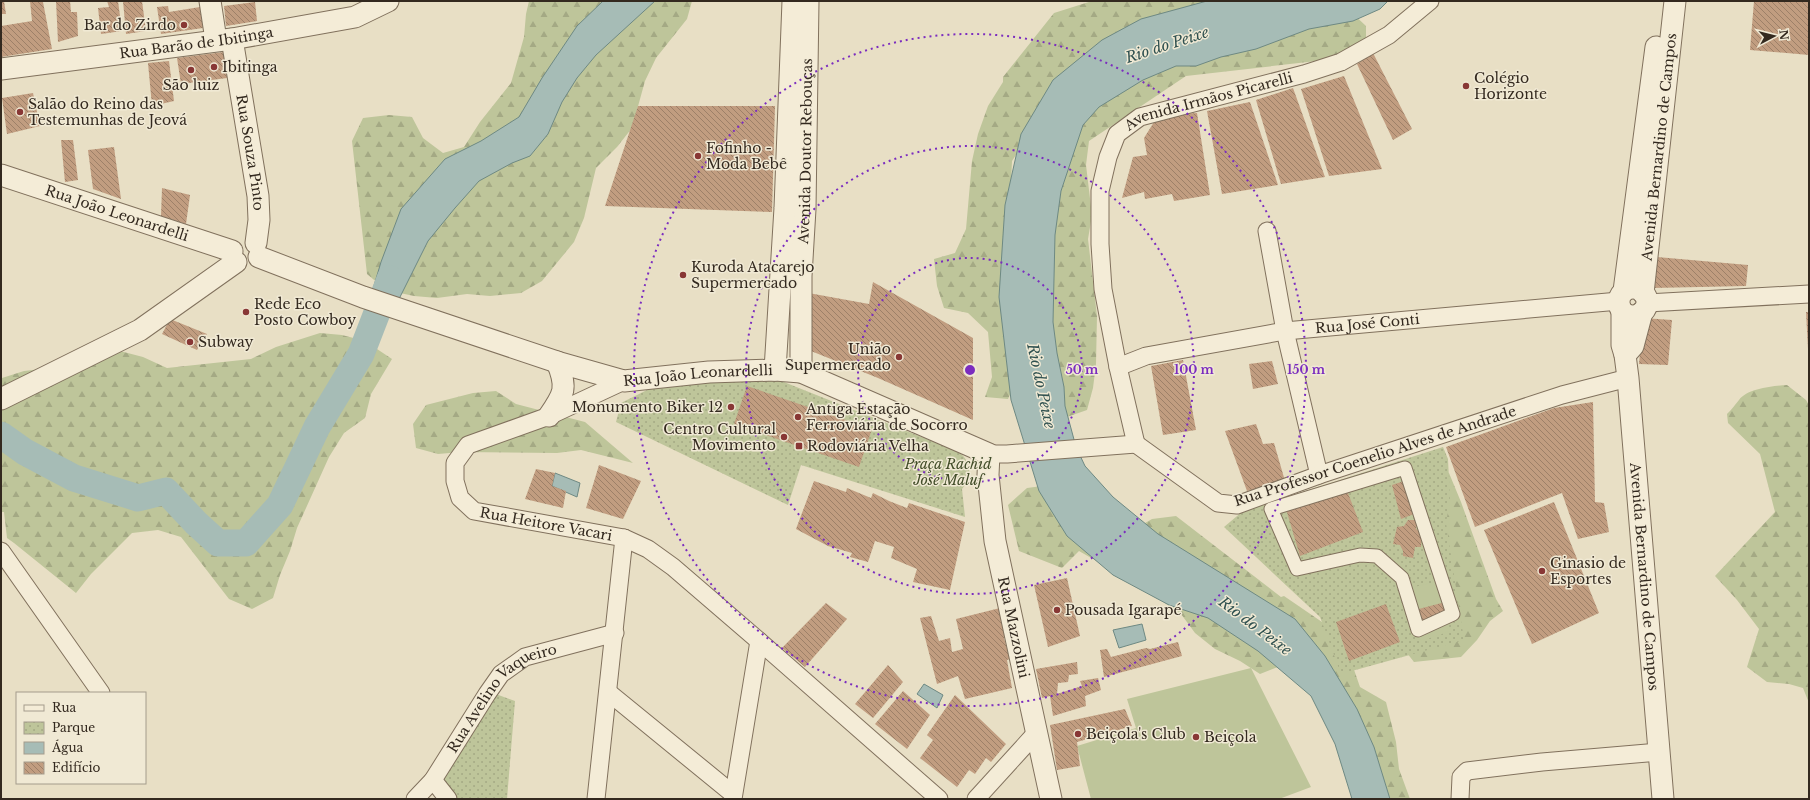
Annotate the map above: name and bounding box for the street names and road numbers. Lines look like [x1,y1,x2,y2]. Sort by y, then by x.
street label: Rua Barão de Ibitinga [118,23,275,63]
street label: Avenida Bernardino de Campos [1637,32,1680,263]
street label: Avenida Doutor Rebouças [794,58,816,246]
street label: Avenida Irmãos Picarelli [1120,68,1295,135]
street label: Rua Souza Pinto [232,93,268,211]
street label: Rua João Leonardelli [43,181,191,245]
street label: Rua José Conti [1314,310,1421,337]
street label: Rua João Leonardelli [622,361,773,390]
street label: Rua Professor Coenelio Alves de Andrade [1232,402,1518,510]
street label: Avenida Bernardino de Campos [1626,461,1663,691]
street label: Rua Heitore Vacari [478,503,614,545]
street label: Rua Mazzolini [994,575,1034,680]
street label: Rua Avelino Vaqueiro [443,640,559,756]

